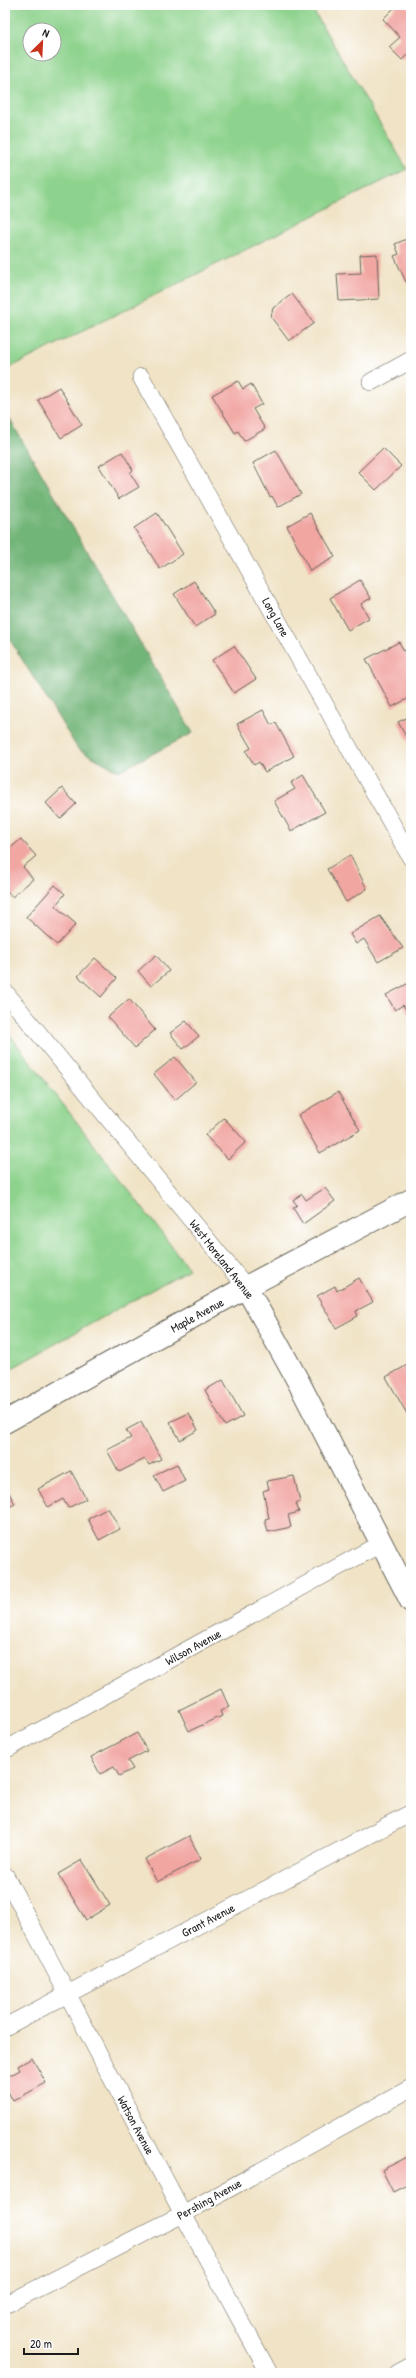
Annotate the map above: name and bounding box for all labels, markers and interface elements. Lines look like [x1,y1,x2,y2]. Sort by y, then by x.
north arrow [22,22,62,62]
text: N [41,25,52,41]
street label: Long Lane [258,594,294,640]
street label: West Moreland Avenue [186,1216,258,1302]
street label: Maple Avenue [167,1293,227,1337]
street label: Wilson Avenue [162,1625,224,1669]
street label: Grant Avenue [178,1899,238,1941]
street label: Watson Avenue [113,2093,159,2158]
street label: Pershing Avenue [174,2174,245,2224]
scale bar [24,2330,78,2356]
text: 20 m [30,2335,52,2352]

